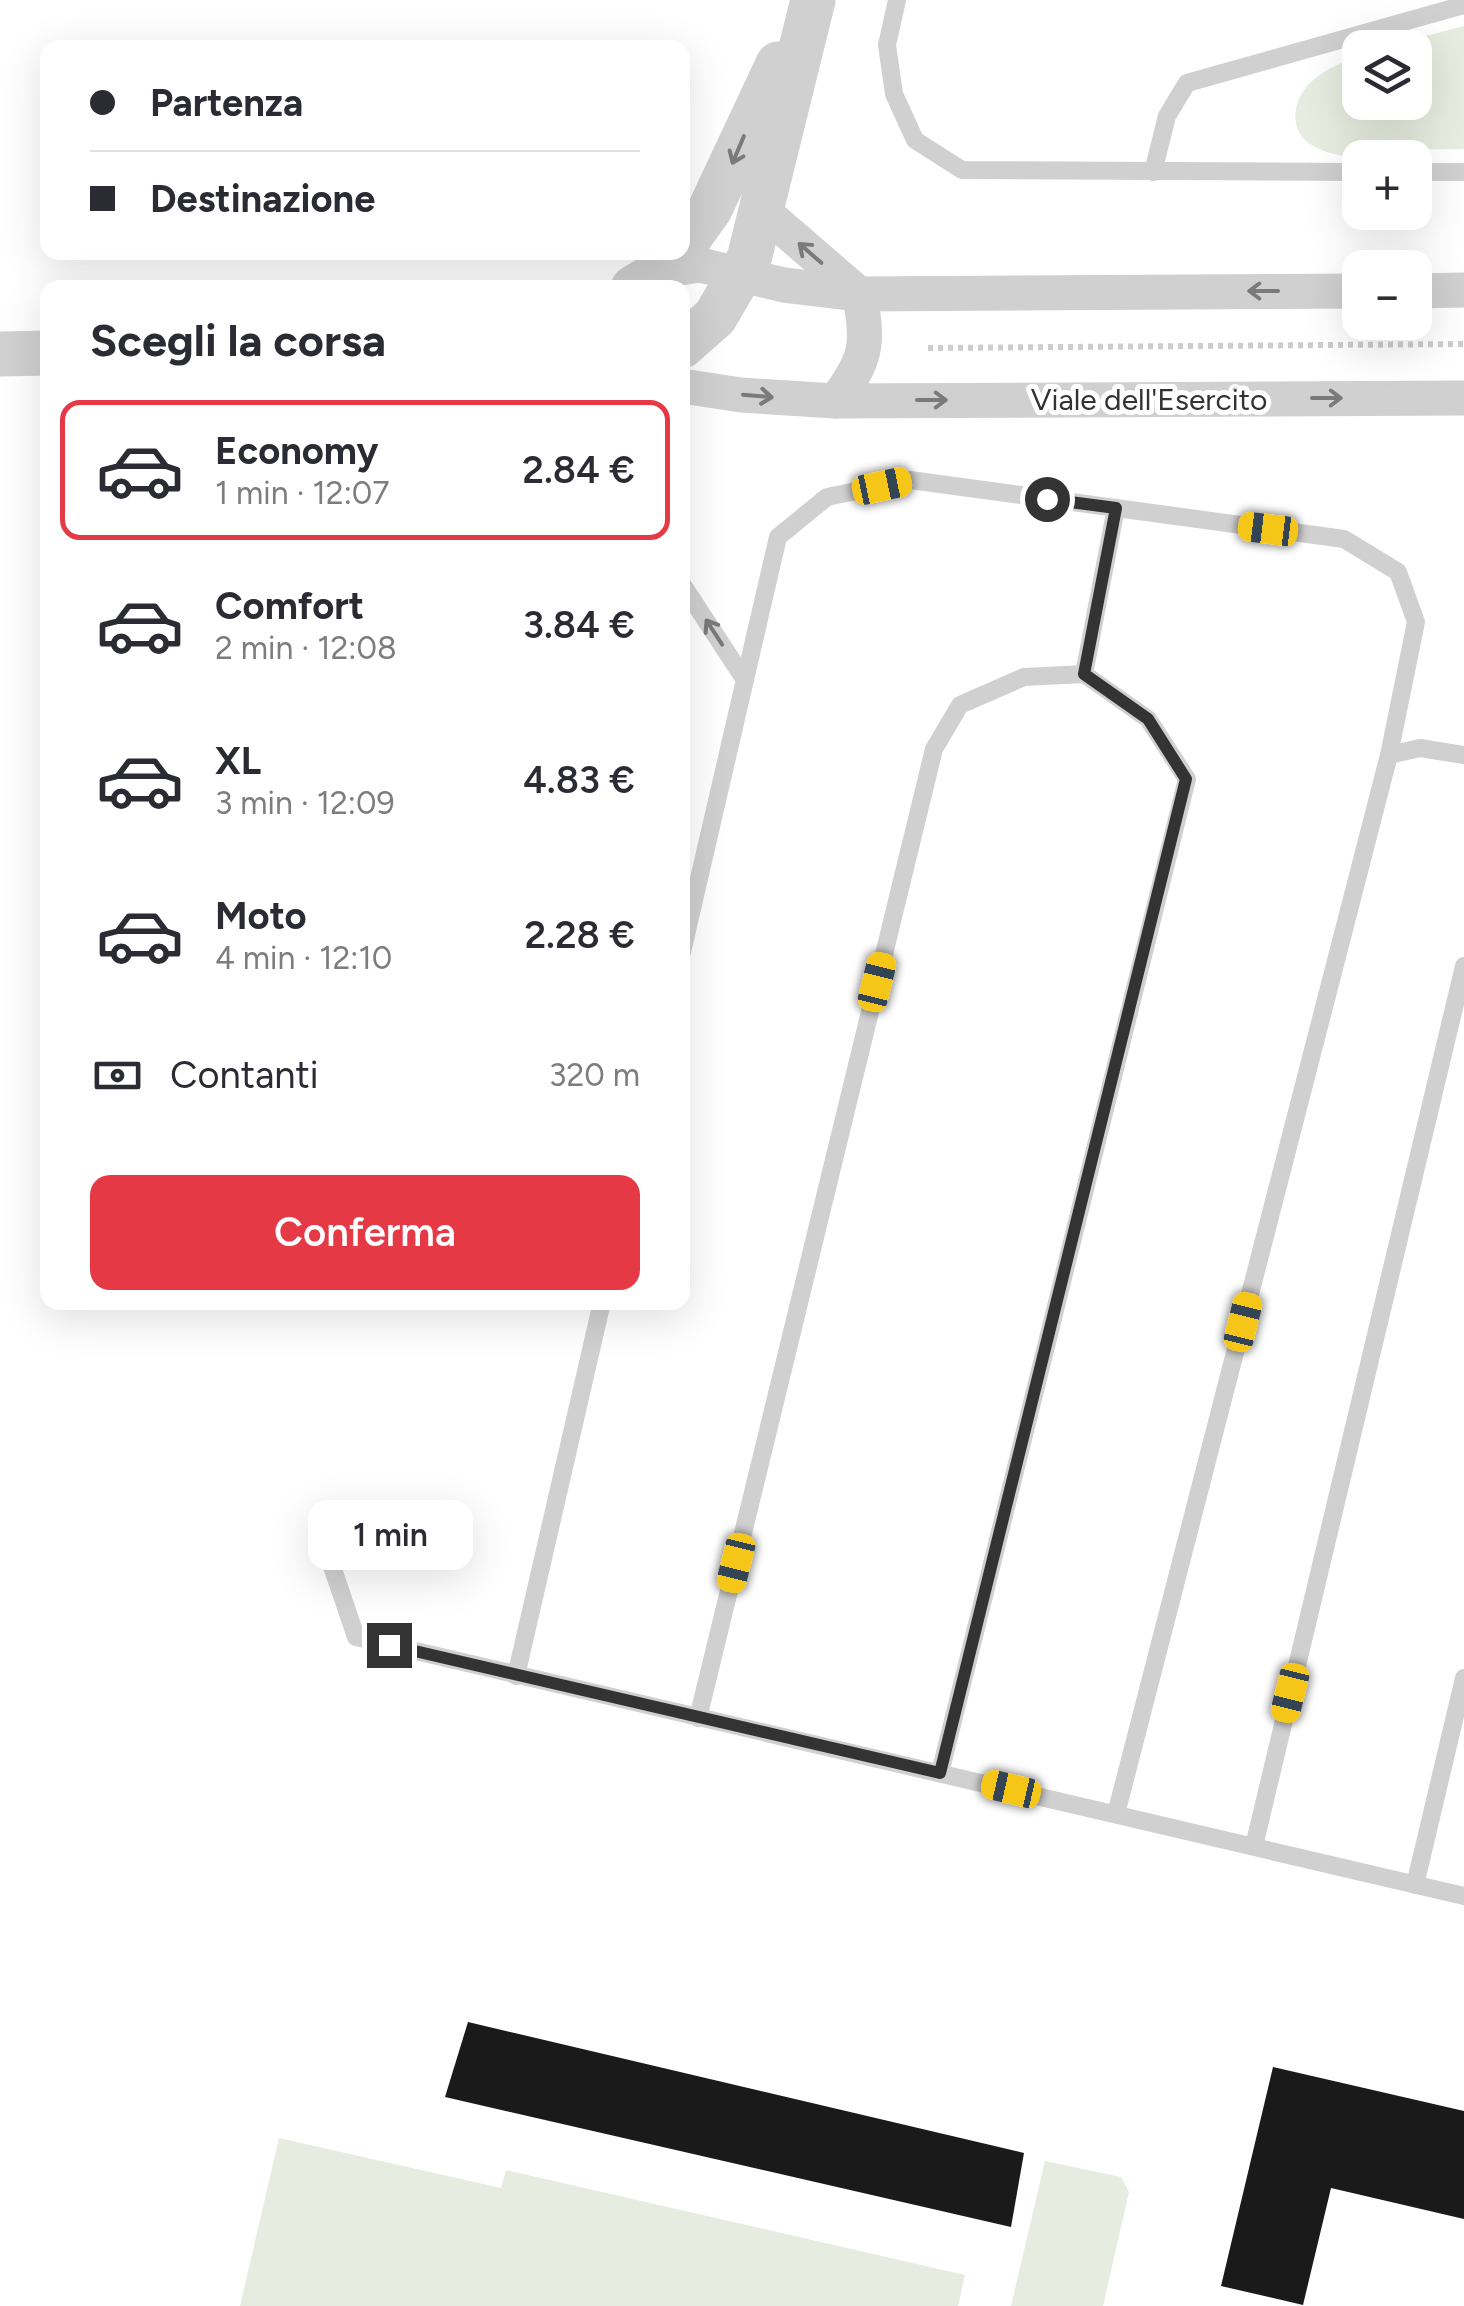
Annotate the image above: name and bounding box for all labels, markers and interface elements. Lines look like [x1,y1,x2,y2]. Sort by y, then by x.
map controls [1342,30,1432,340]
button: layers [1342,30,1432,120]
text: Partenza [150,80,303,126]
one-way arrow [728,134,746,165]
button: + [1342,140,1432,230]
text: Destinazione [150,176,375,222]
one-way arrow [798,242,823,265]
button: − [1342,250,1432,340]
one-way arrow [1247,282,1279,301]
text: Scegli la corsa [90,313,386,367]
street label: Viale dell'Esercito [1031,381,1267,418]
one-way arrow [742,387,774,406]
one-way arrow [1310,388,1343,408]
one-way arrow [916,390,948,410]
icon: car [95,425,185,515]
text: Economy [215,428,378,474]
text: 2.84 € [522,447,635,493]
car [850,465,914,507]
text: 1 min · 12:07 [215,474,389,512]
route start [1025,477,1070,522]
car [1236,510,1300,548]
icon: car [95,580,185,670]
text: Comfort [215,583,364,629]
text: 3.84 € [523,602,635,648]
one-way arrow [703,618,724,647]
text: 2 min · 12:08 [215,629,397,667]
icon: car [95,735,185,825]
text: XL [215,738,261,784]
text: 4.83 € [523,757,635,803]
text: 3 min · 12:09 [215,784,395,822]
icon: car [95,890,185,980]
text: Moto [215,893,307,939]
text: 2.28 € [524,912,635,958]
text: 4 min · 12:10 [215,939,392,977]
car [855,949,899,1015]
icon: cash [90,1048,145,1103]
text: Contanti [170,1052,319,1098]
text: 320 m [549,1056,640,1094]
button: Conferma [90,1175,640,1290]
car [1221,1289,1265,1355]
callout: 1 min [306,1500,472,1570]
text: 1 min [353,1516,428,1554]
car [714,1530,758,1596]
route end [367,1623,412,1668]
car [1268,1660,1312,1726]
car [978,1768,1044,1810]

